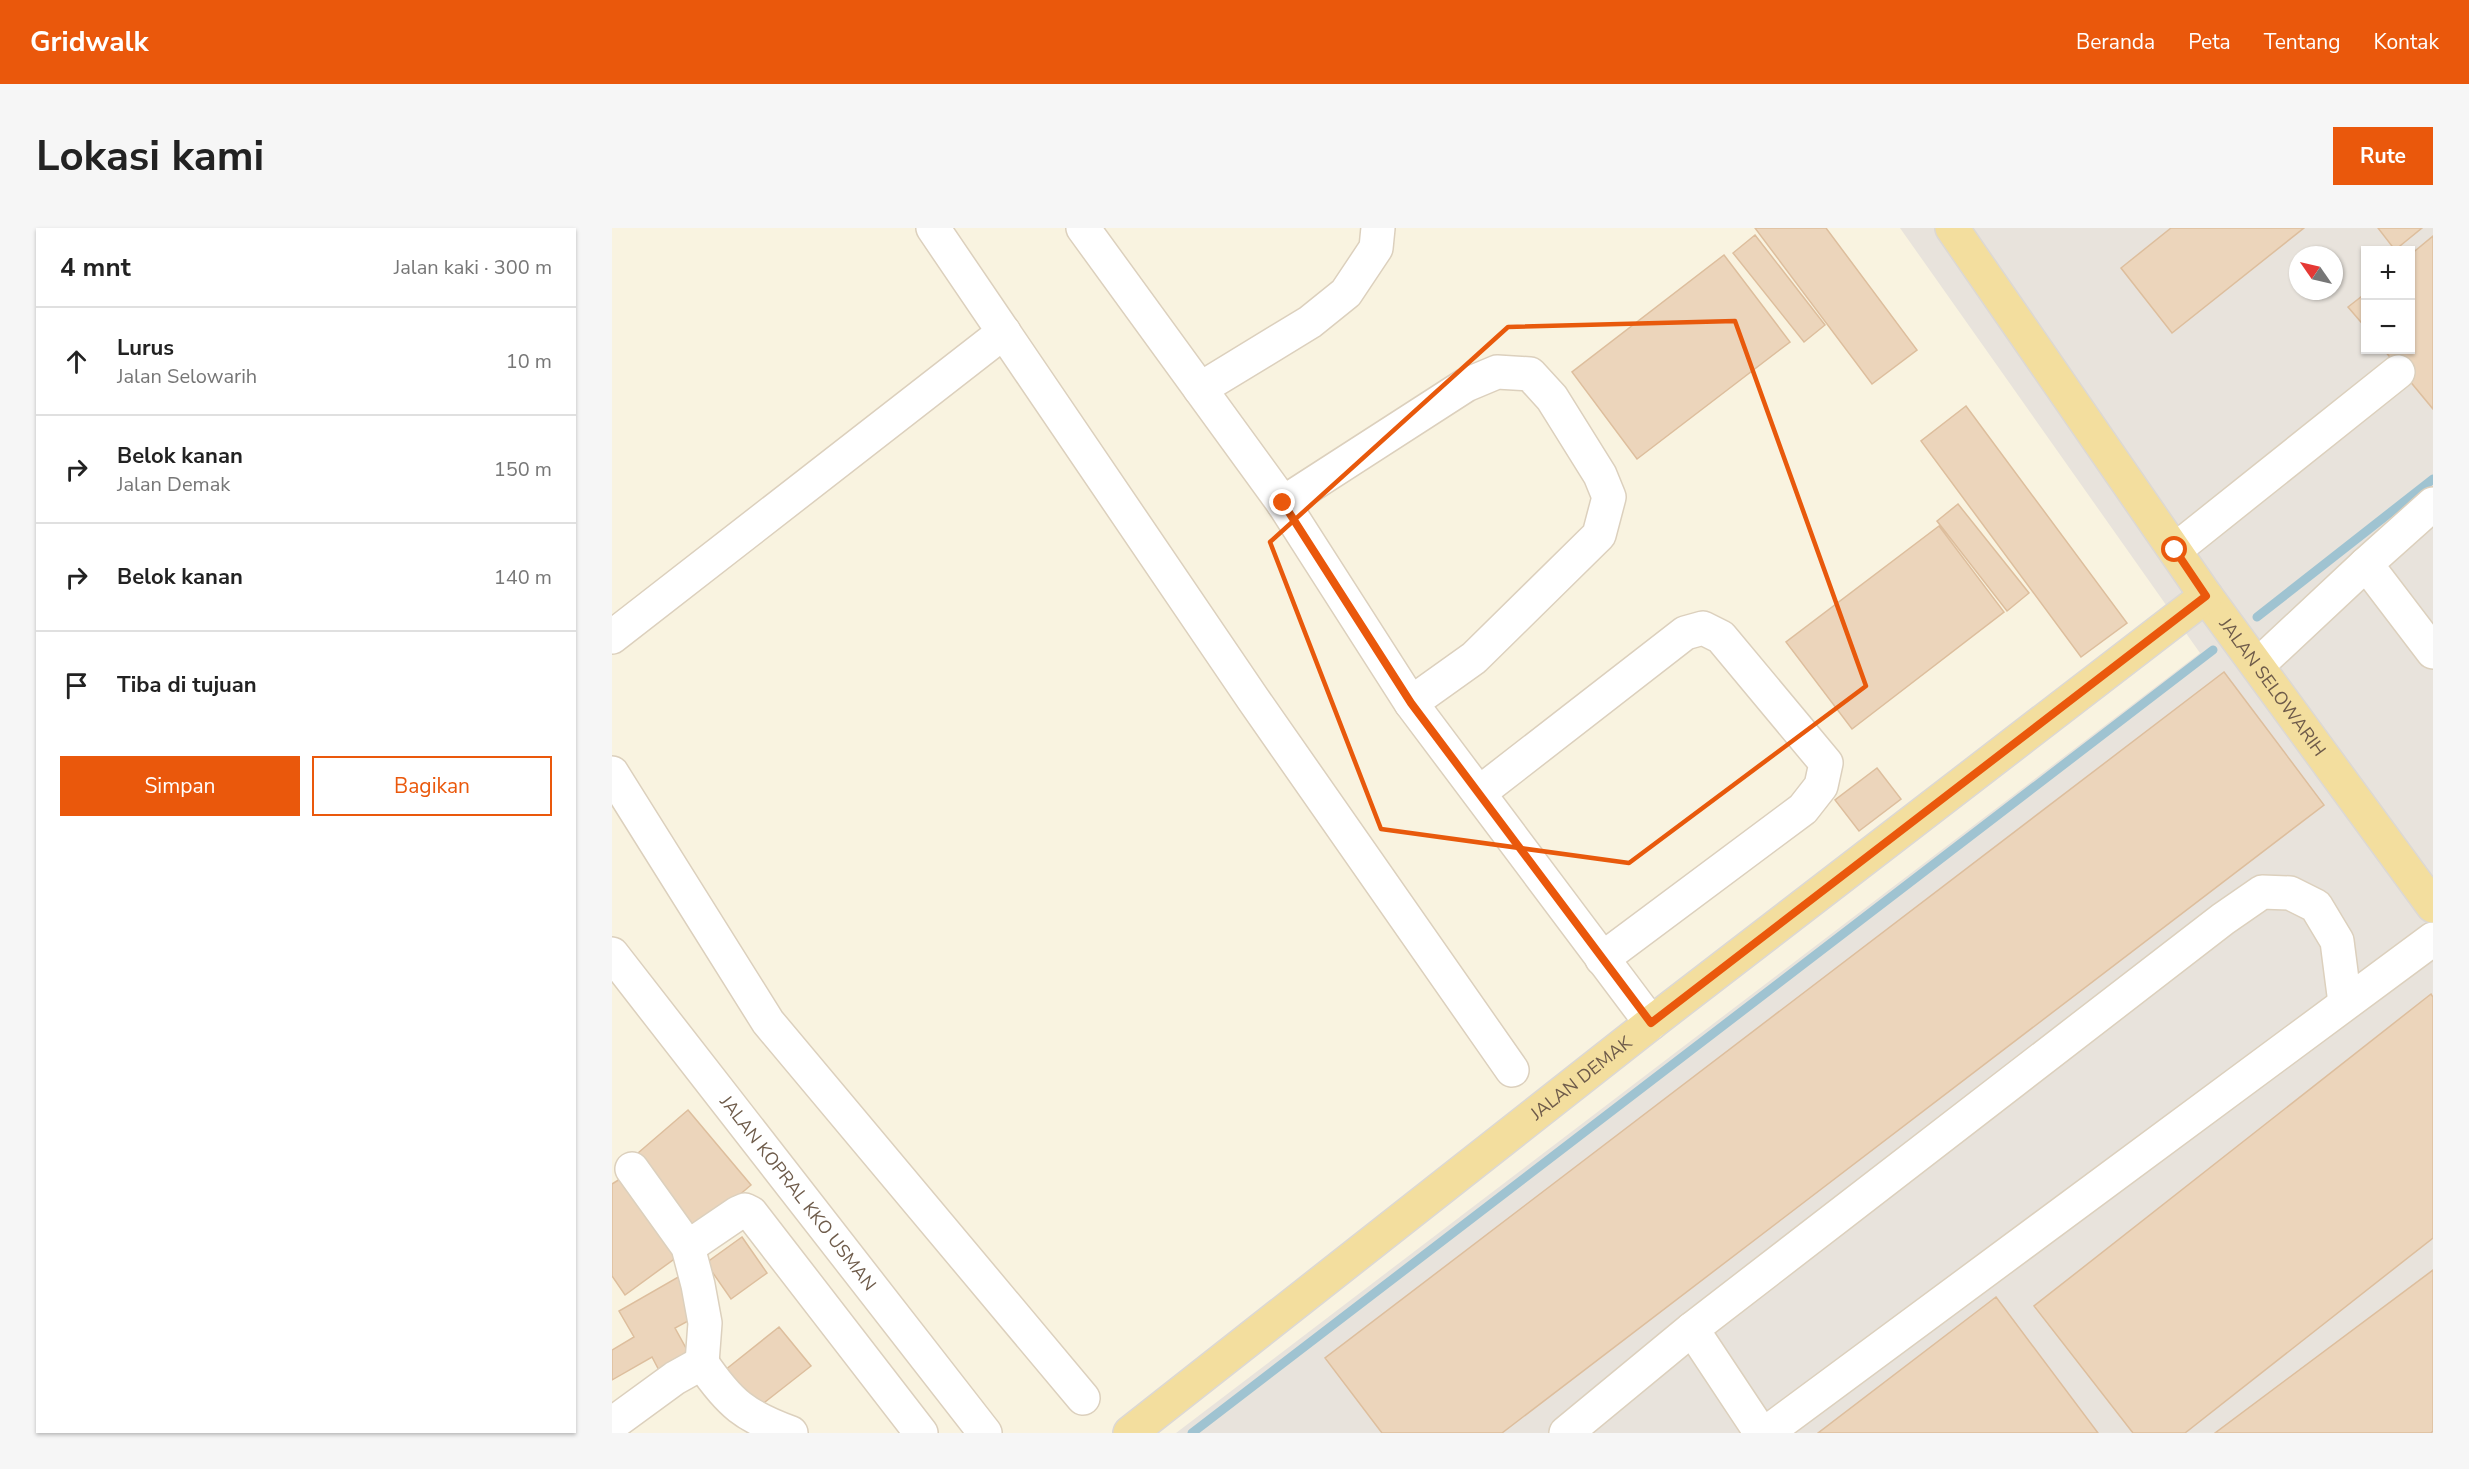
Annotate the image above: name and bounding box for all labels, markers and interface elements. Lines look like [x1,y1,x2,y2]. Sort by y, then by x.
text: Gridwalk [30,23,148,61]
text: Beranda [2076,28,2155,56]
text: Peta [2188,28,2231,56]
text: Tentang [2264,28,2341,56]
text: Kontak [2374,28,2439,56]
button: Rute [2333,127,2433,185]
text: Lokasi kami [36,128,264,185]
north arrow [2289,246,2343,300]
map controls [2361,246,2415,354]
button: + [2361,246,2415,300]
text: 4 mnt [60,250,131,285]
text: Jalan kaki · 300 m [394,254,552,281]
button: − [2361,300,2415,354]
text: Lurus [117,333,174,363]
icon: ahead [60,345,93,378]
text: 10 m [506,348,552,375]
text: Jalan Selowarih [117,363,257,390]
text: Belok kanan [117,441,243,471]
icon: right [60,453,93,486]
text: 150 m [494,456,552,483]
text: Jalan Demak [117,471,230,498]
route end [1269,489,1295,515]
route start [2161,536,2187,562]
icon: right [60,561,93,594]
text: Belok kanan [117,562,243,592]
text: 140 m [494,564,552,591]
street label: JALAN SELOWARIH [2213,612,2331,761]
icon: arrive [60,669,93,702]
text: Tiba di tujuan [117,670,257,700]
button: Simpan [60,756,300,816]
button: Bagikan [312,756,552,816]
street label: JALAN DEMAK [1524,1030,1637,1126]
street label: JALAN KOPRAL KKO USMAN [714,1090,882,1296]

